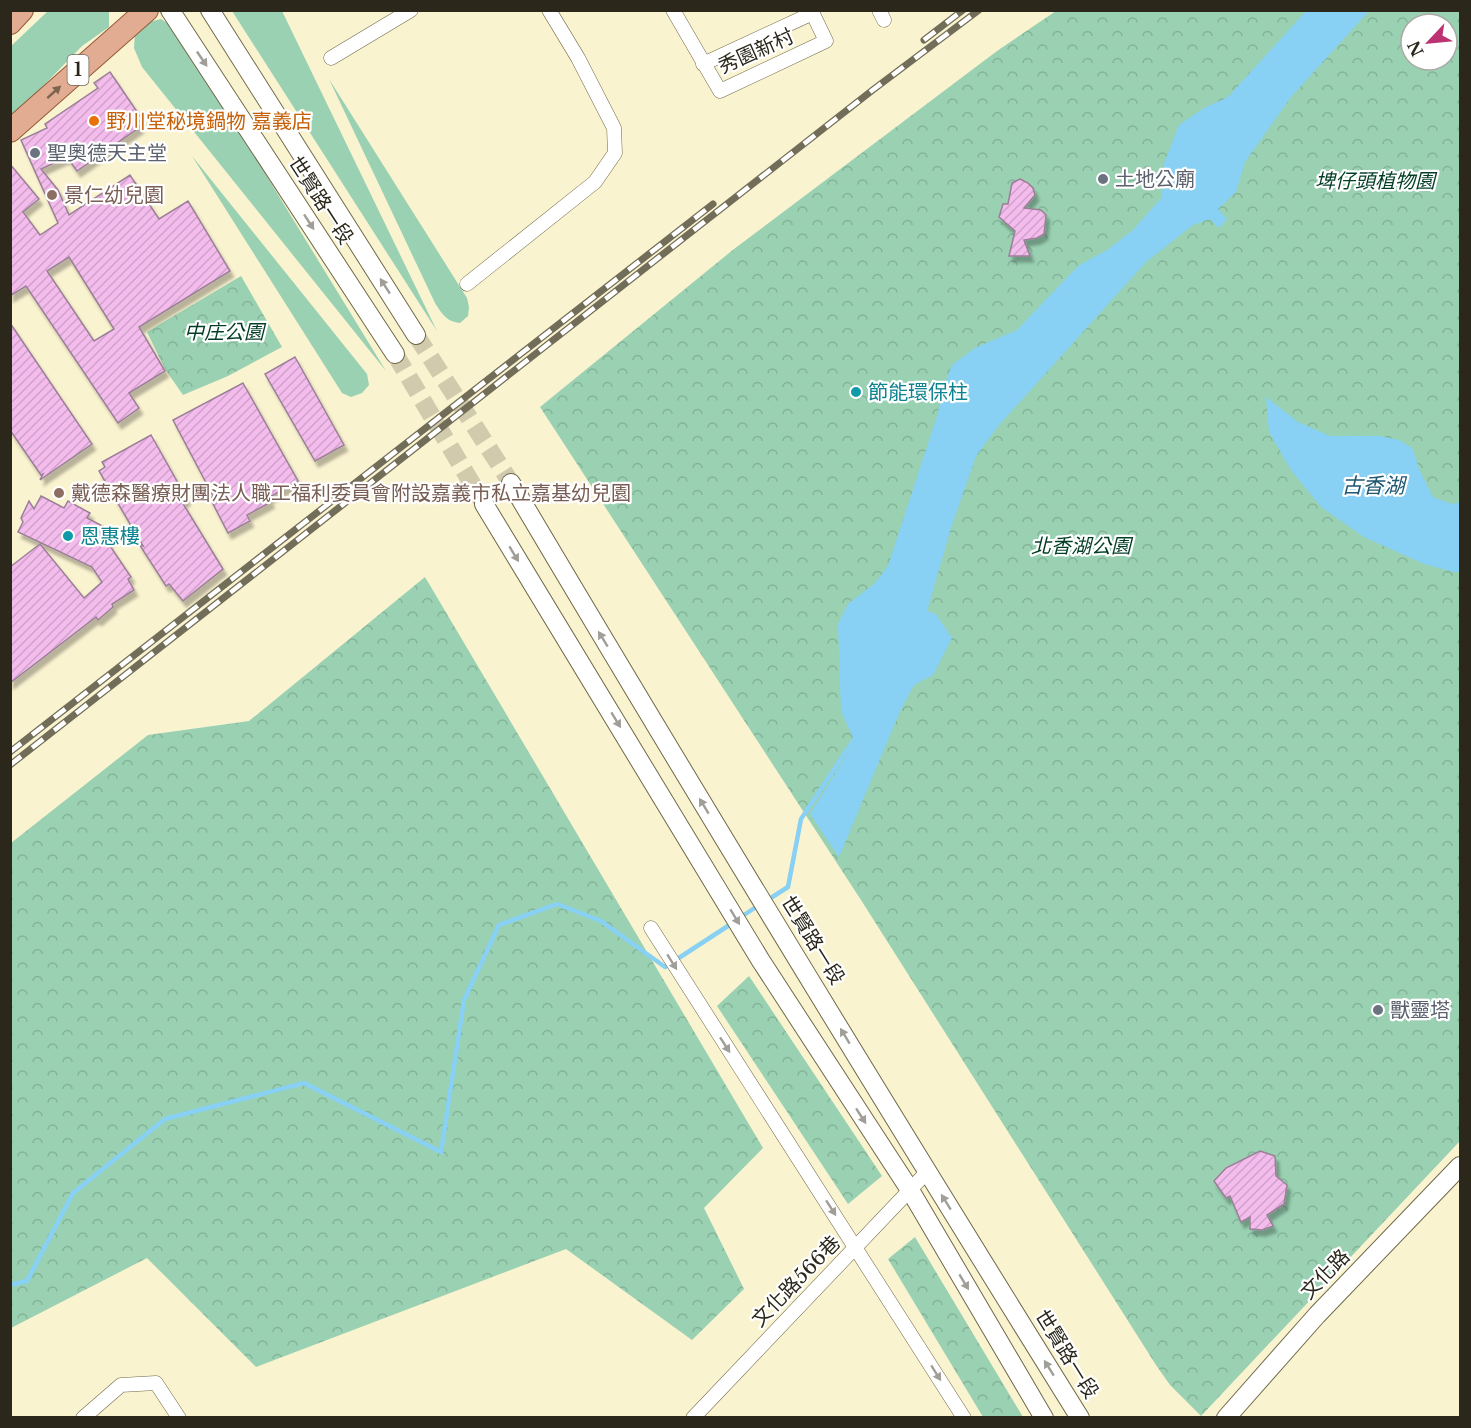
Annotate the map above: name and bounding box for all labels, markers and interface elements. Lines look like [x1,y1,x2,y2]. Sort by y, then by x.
north arrow [1399,12,1459,72]
street label: 秀園新村 [715,24,797,78]
text: N [1403,37,1428,60]
one-way arrow [197,51,208,67]
road number: 1 [68,55,88,85]
one-way arrow [46,86,61,99]
place label: 野川堂秘境鍋物 嘉義店 [106,109,312,133]
marker: 野川堂秘境鍋物 嘉義店 [87,114,101,128]
place label: 聖奧德天主堂 [47,141,167,165]
marker: 聖奧德天主堂 [28,146,42,160]
street label: 世賢路一段 [284,152,358,248]
place label: 土地公廟 [1115,167,1195,191]
park label: 埤仔頭植物園 [1315,169,1438,193]
marker: 土地公廟 [1096,172,1110,186]
place label: 景仁幼兒園 [64,183,164,207]
marker: 景仁幼兒園 [45,188,59,202]
one-way arrow [303,214,315,230]
one-way arrow [379,278,390,294]
park label: 中庄公園 [184,320,267,344]
place label: 節能環保柱 [868,380,968,404]
marker: 節能環保柱 [849,385,863,399]
water label: 古香湖 [1342,473,1407,499]
place label: 戴德森醫療財團法人職工福利委員會附設嘉義市私立嘉基幼兒園 [71,481,631,505]
marker: 戴德森醫療財團法人職工福利委員會附設嘉義市私立嘉基幼兒園 [52,486,66,500]
place label: 恩惠樓 [80,524,140,548]
marker: 恩惠樓 [61,529,75,543]
park label: 北香湖公園 [1031,534,1134,558]
one-way arrow [509,546,520,562]
one-way arrow [598,631,609,647]
one-way arrow [610,712,621,728]
one-way arrow [698,798,709,814]
street label: 世賢路一段 [776,891,850,989]
one-way arrow [730,909,741,925]
one-way arrow [666,954,677,970]
place label: 獸靈塔 [1390,998,1450,1022]
marker: 獸靈塔 [1371,1003,1385,1017]
one-way arrow [840,1027,850,1044]
one-way arrow [719,1037,730,1053]
one-way arrow [856,1108,867,1124]
one-way arrow [941,1194,952,1211]
one-way arrow [825,1200,837,1216]
street label: 文化路566巷 [747,1231,845,1331]
street label: 文化路 [1296,1244,1354,1304]
one-way arrow [958,1274,969,1290]
street label: 世賢路一段 [1030,1305,1104,1403]
one-way arrow [1044,1360,1055,1376]
one-way arrow [930,1365,941,1381]

